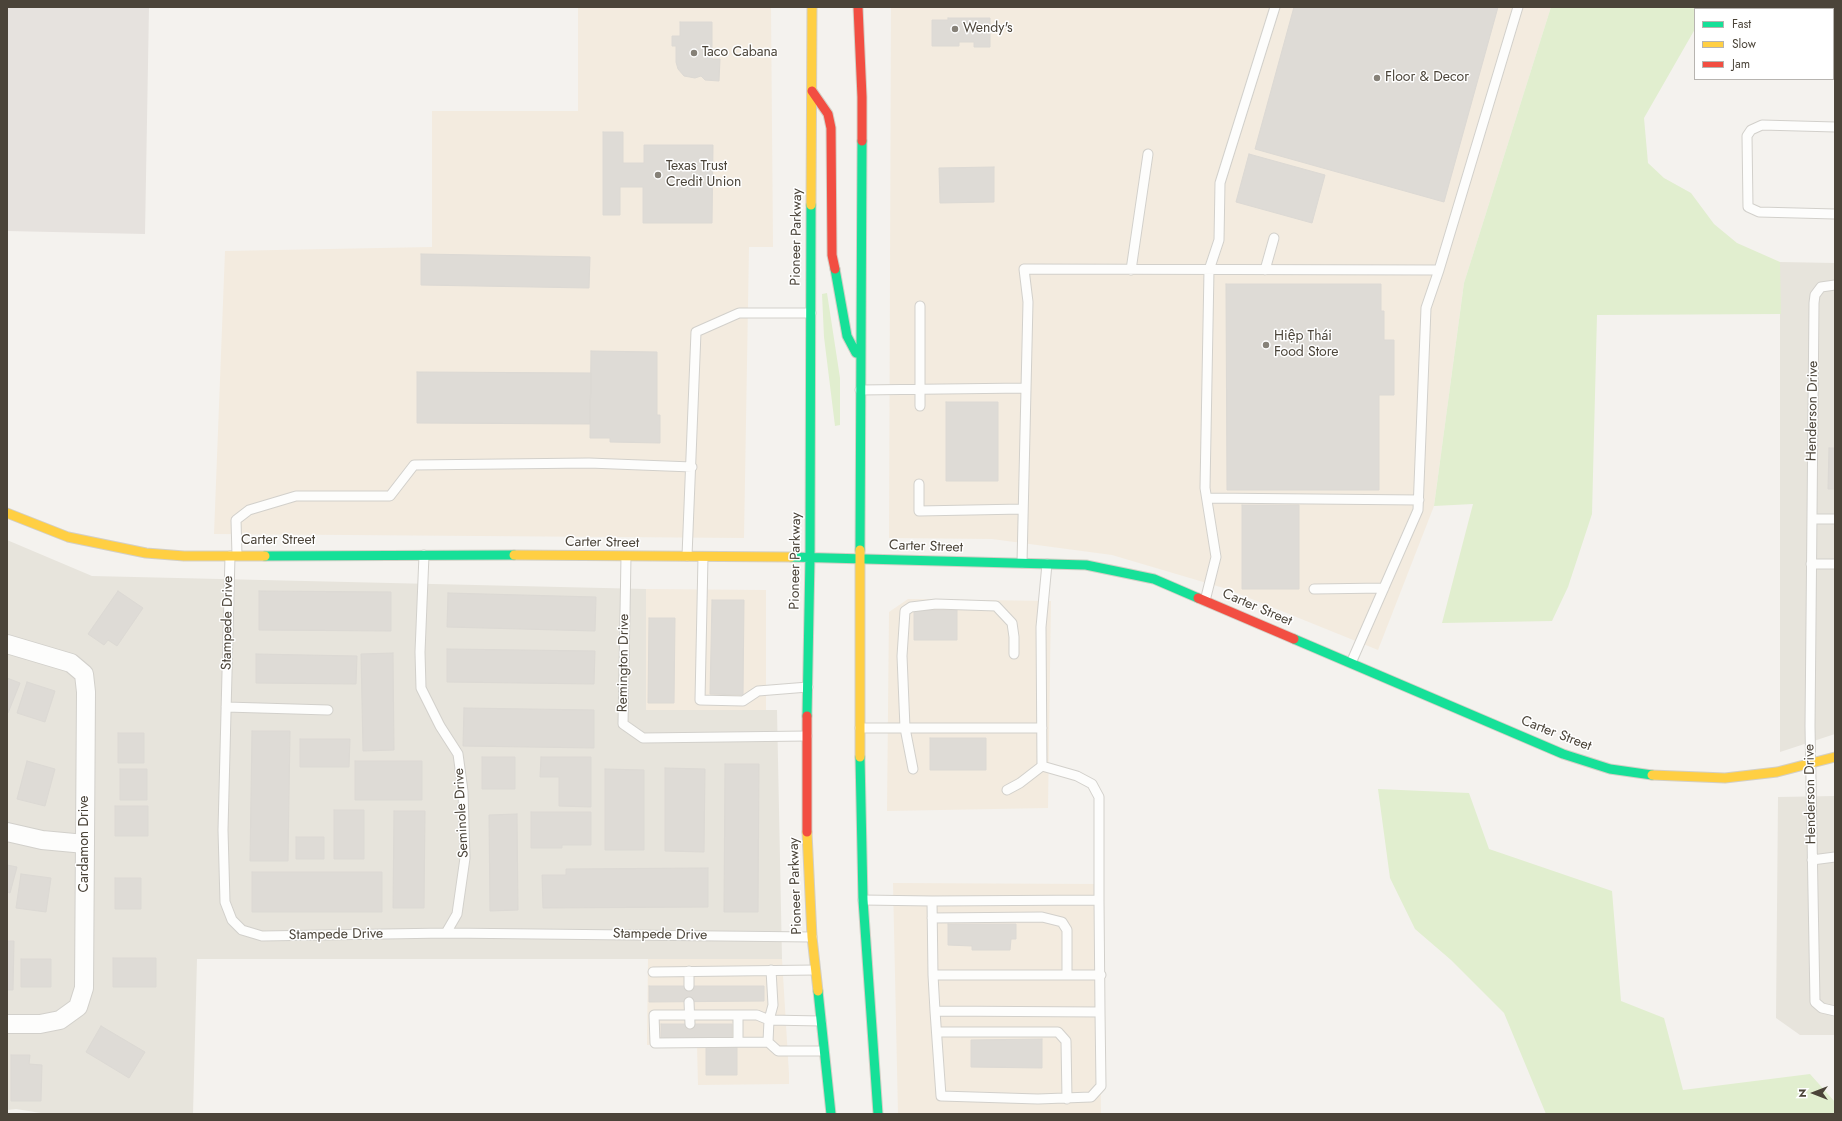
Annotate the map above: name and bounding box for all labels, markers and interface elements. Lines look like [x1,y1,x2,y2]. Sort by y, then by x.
legend [1694,8,1834,80]
text: Fast [1732,15,1751,33]
place label: Wendy's [963,21,1013,37]
marker: Wendy's [950,24,960,34]
text: Slow [1732,35,1756,53]
place label: Taco Cabana [702,45,778,61]
marker: Taco Cabana [689,48,699,58]
text: Jam [1732,55,1750,73]
place label: Floor & Decor [1385,70,1469,86]
marker: Floor & Decor [1372,73,1382,83]
place label: Texas Trust Credit Union [666,159,741,192]
marker: Texas Trust Credit Union [653,170,663,180]
street label: Pioneer Parkway [788,188,806,286]
place label: Hiệp Thái Food Store [1274,329,1339,362]
marker: Hiệp Thái Food Store [1261,340,1271,350]
street label: Henderson Drive [1804,361,1822,461]
street label: Pioneer Parkway [787,512,805,610]
street label: Carter Street [241,533,315,549]
street label: Carter Street [565,534,639,552]
street label: Carter Street [889,537,963,557]
street label: Stampede Drive [219,576,237,670]
street label: Carter Street [1220,586,1294,630]
street label: Remington Drive [615,614,633,712]
street label: Carter Street [1518,713,1594,755]
street label: Henderson Drive [1802,744,1820,844]
street label: Seminole Drive [451,768,473,858]
street label: Cardamon Drive [77,795,93,893]
street label: Pioneer Parkway [786,837,806,935]
street label: Stampede Drive [289,926,383,944]
street label: Stampede Drive [613,926,707,944]
north arrow [1794,1073,1834,1113]
text: N [1794,1089,1810,1097]

